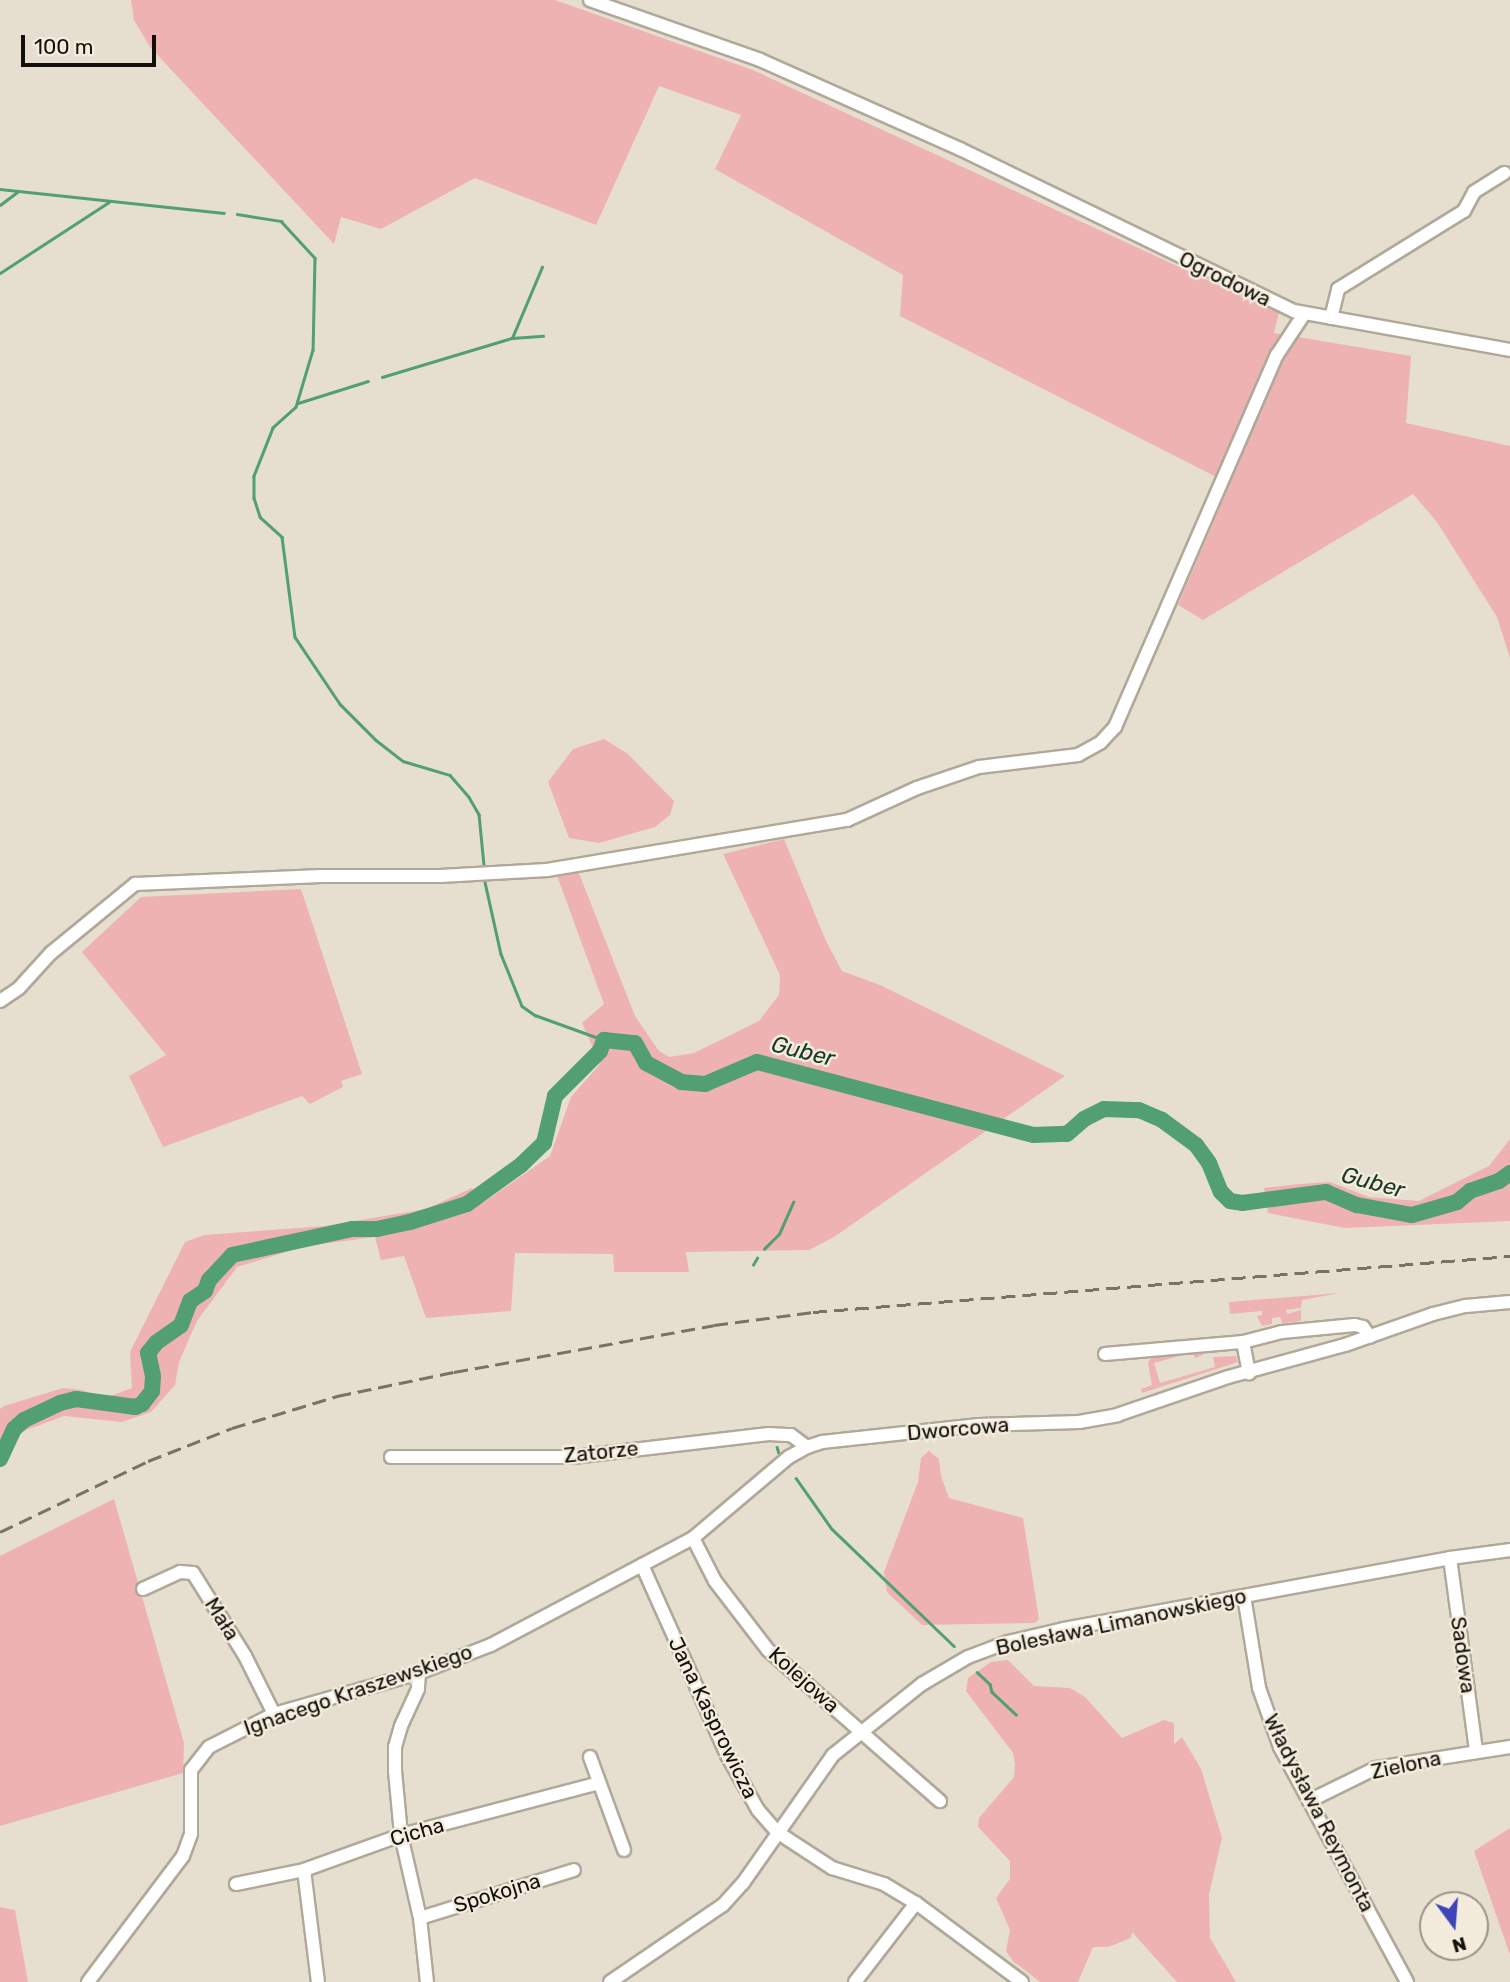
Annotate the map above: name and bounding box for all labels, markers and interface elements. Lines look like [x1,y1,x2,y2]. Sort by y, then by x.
scale bar [24,21,159,65]
text: 100 m [34,34,93,59]
street label: Ogrodowa [1175,246,1275,312]
water label: Guber [768,1030,838,1072]
water label: Guber [1338,1160,1408,1204]
street label: Dworcowa [906,1412,1010,1446]
street label: Zatorze [563,1436,639,1468]
street label: Bolesława Limanowskiego [993,1583,1249,1661]
street label: Mała [199,1593,245,1645]
street label: Sadowa [1445,1615,1481,1695]
street label: Jana Kasprowicza [663,1633,763,1803]
street label: Ignacego Kraszewskiego [240,1639,476,1741]
street label: Kolejowa [764,1642,844,1718]
street label: Władysława Reymonta [1258,1710,1380,1916]
street label: Zielona [1369,1745,1443,1785]
street label: Cicha [387,1812,447,1852]
street label: Spokojna [450,1868,544,1918]
north arrow [1419,1891,1489,1961]
text: N [1450,1932,1469,1958]

